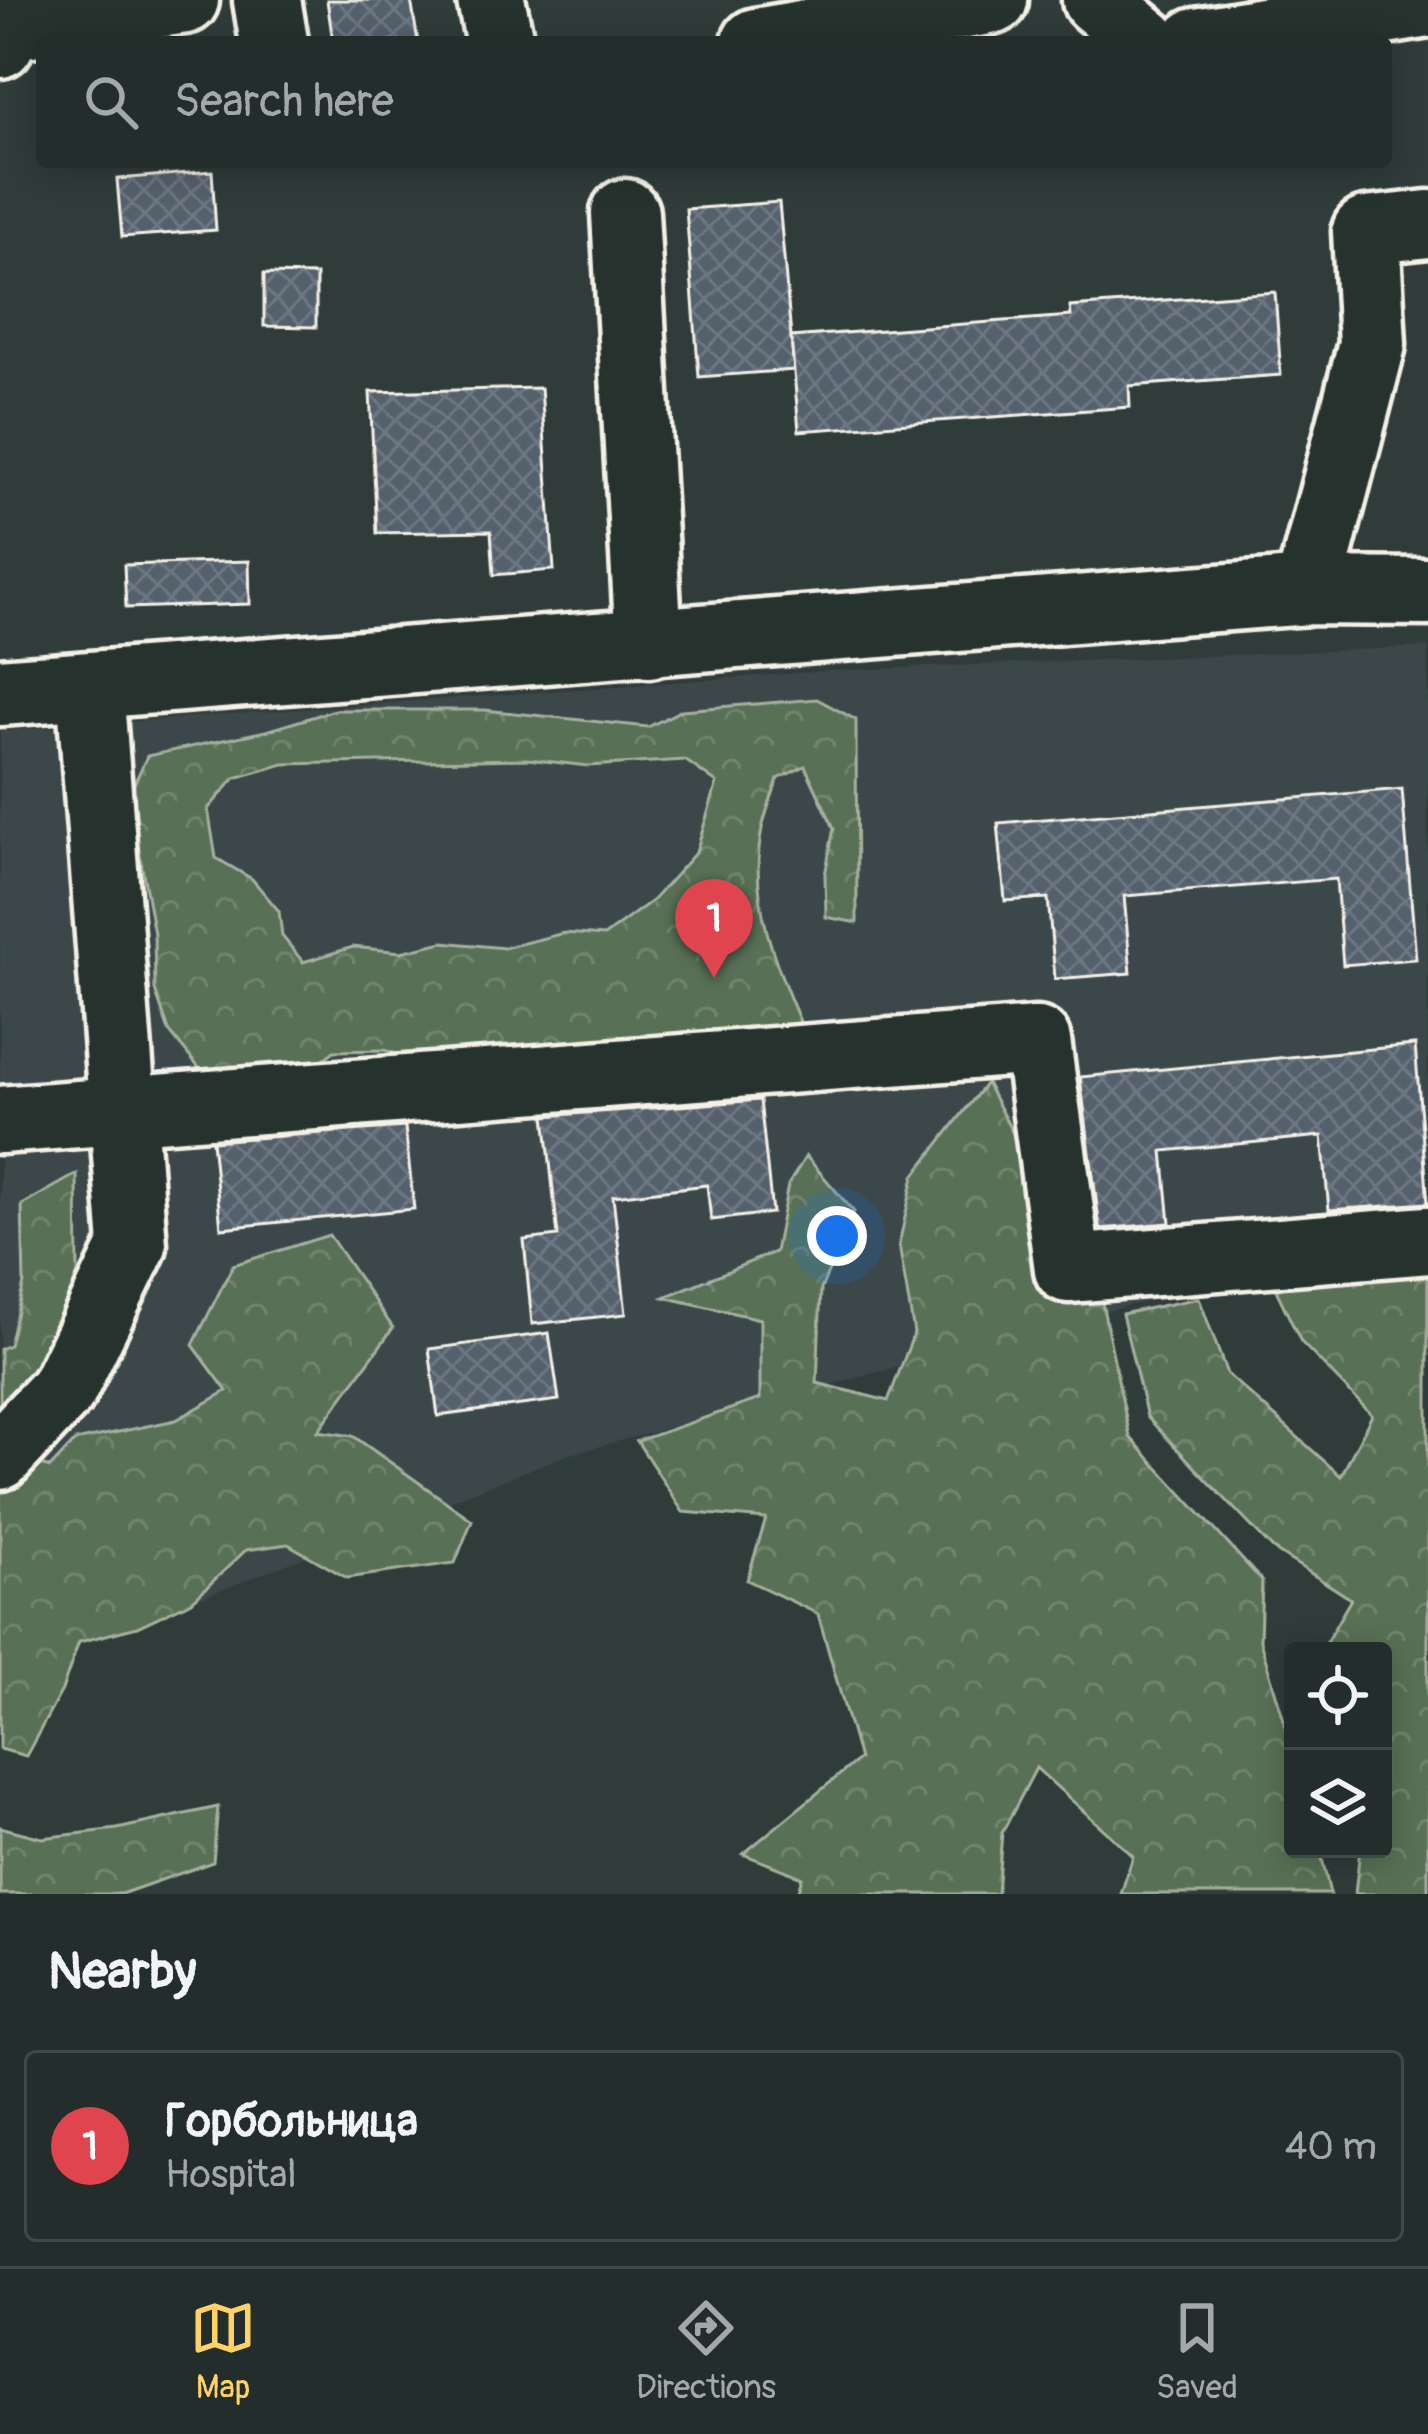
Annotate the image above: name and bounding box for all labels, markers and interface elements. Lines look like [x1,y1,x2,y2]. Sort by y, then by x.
search box [36,36,1392,168]
icon: search [78,69,144,135]
text: Search here [174,74,394,130]
pin: 1 [675,879,753,978]
your location [807,1206,867,1266]
map controls [1284,1642,1392,1858]
button: locate [1284,1642,1392,1750]
button: layers [1284,1750,1392,1858]
text: Nearby [48,1940,196,2004]
text: Горбольница [165,2094,418,2150]
text: 1 [82,2122,98,2171]
text: 40 m [1285,2122,1377,2171]
text: Hospital [165,2150,297,2199]
tab: Map [190,2295,256,2408]
tab: Directions [636,2295,776,2408]
tab: Saved [1156,2295,1238,2408]

